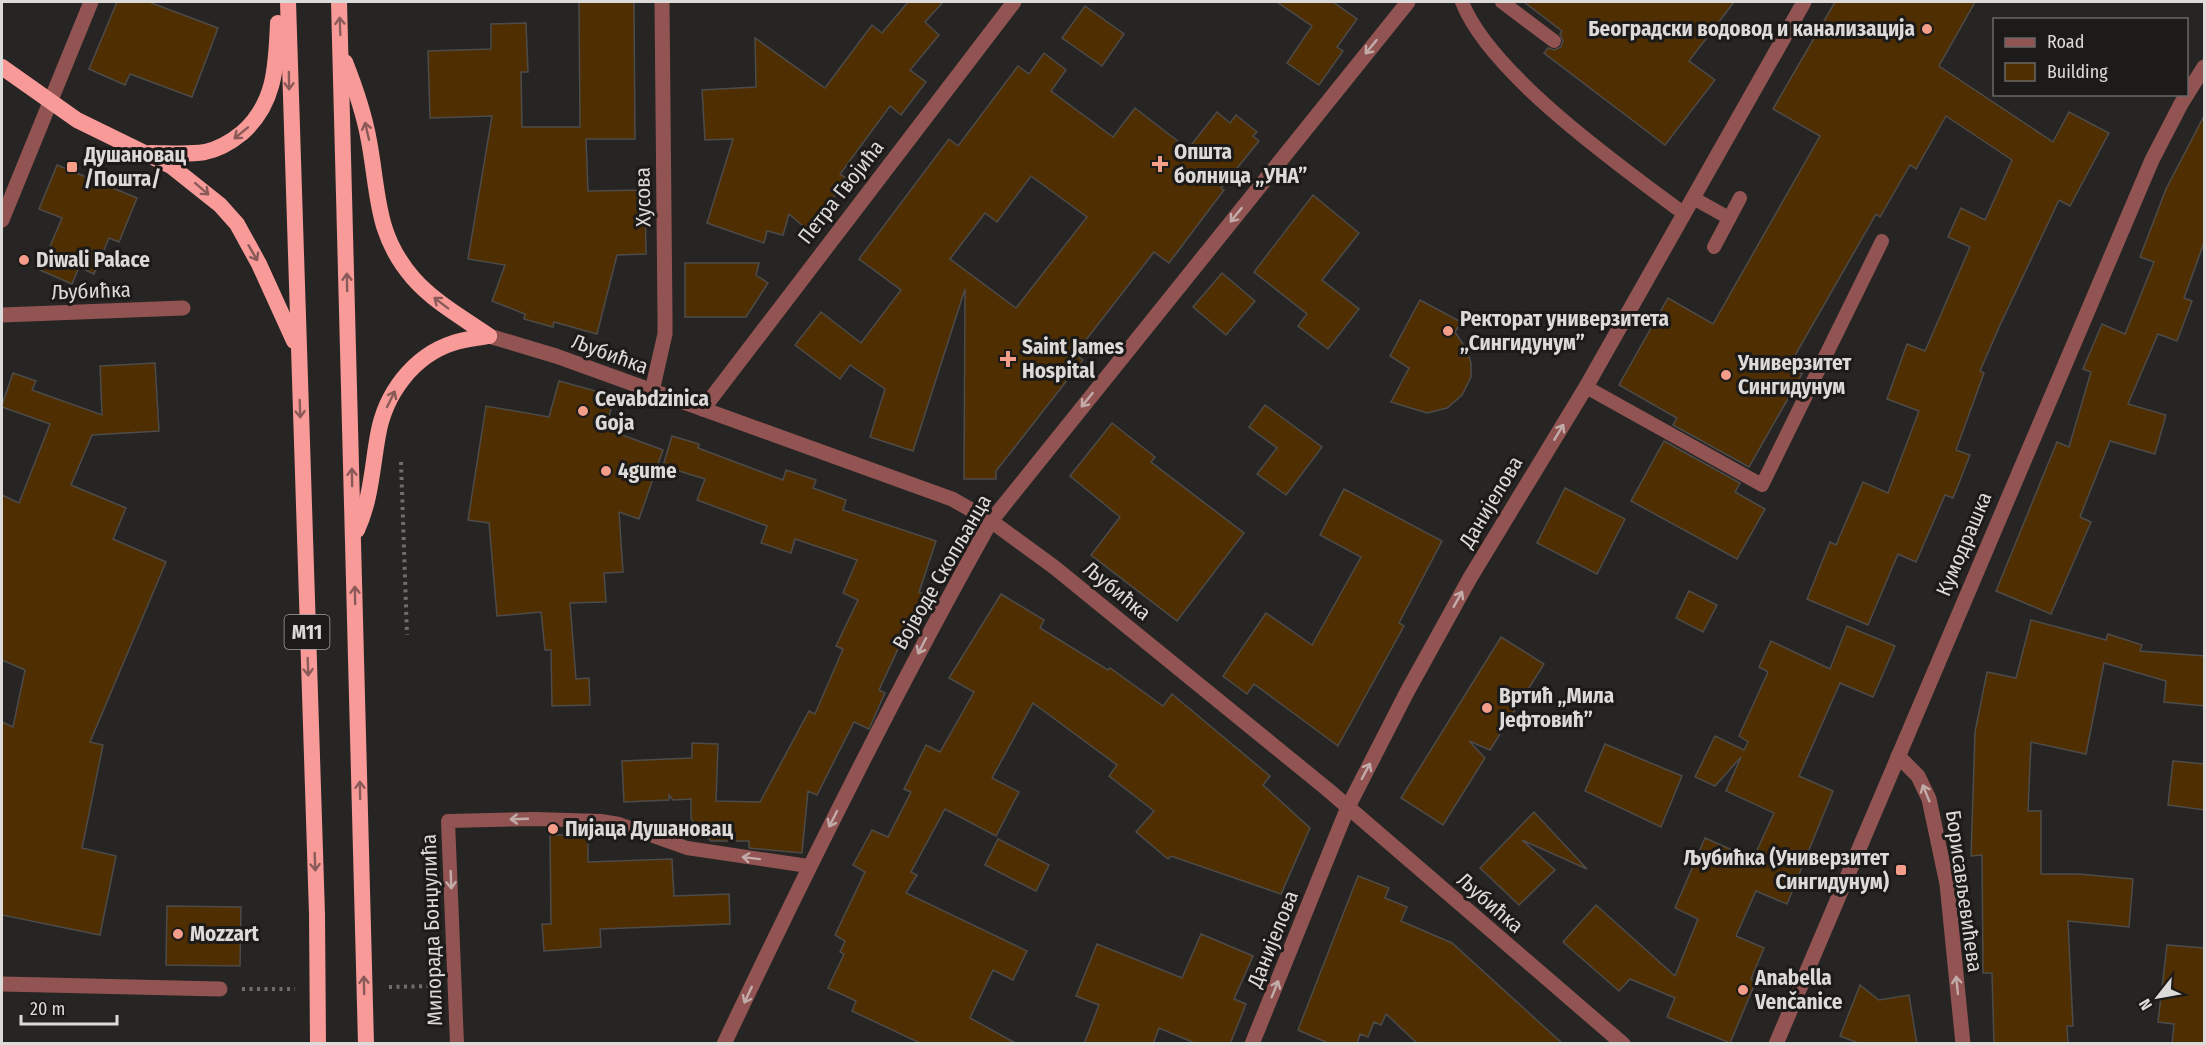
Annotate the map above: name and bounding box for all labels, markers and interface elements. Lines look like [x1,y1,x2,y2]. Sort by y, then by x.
place label: Београдски водовод и канализација [1588,16,1915,42]
one-way arrow [335,17,346,37]
legend [1993,18,2188,96]
marker: Београдски водовод и канализација [1920,22,1934,36]
text: Road [2047,31,2084,53]
one-way arrow [1365,39,1378,55]
text: Building [2047,61,2108,83]
one-way arrow [284,70,295,90]
one-way arrow [360,122,372,141]
one-way arrow [233,126,249,139]
street label: Петра Гвојића [792,135,890,249]
place label: Општа болница „УНА” [1174,139,1307,189]
place label: Душановац /Пошта/ [83,142,187,192]
marker: Општа болница „УНА” [1151,155,1169,173]
marker: Душановац /Пошта/ [65,160,79,174]
street label: Хусова [629,167,657,227]
one-way arrow [194,182,209,196]
one-way arrow [1229,207,1242,223]
one-way arrow [247,244,259,261]
place label: Diwali Palace [36,247,150,273]
marker: Diwali Palace [17,253,31,267]
one-way arrow [341,273,353,293]
street label: Љубићка [51,277,131,305]
one-way arrow [434,296,450,309]
place label: Ректорат универзитета „Сингидунум” [1460,306,1669,356]
marker: Ректорат универзитета „Сингидунум” [1441,324,1455,338]
street label: Љубићка [568,328,652,380]
place label: Saint James Hospital [1022,334,1124,384]
marker: Saint James Hospital [999,350,1017,368]
place label: Универзитет Сингидунум [1737,350,1852,400]
marker: Универзитет Сингидунум [1719,368,1733,382]
place label: Cevabdzinica Goja [595,386,709,436]
one-way arrow [385,391,397,409]
one-way arrow [1081,392,1094,408]
one-way arrow [294,399,306,418]
marker: Cevabdzinica Goja [576,404,590,418]
one-way arrow [1553,424,1565,441]
street label: Данијелова [1453,451,1529,553]
place label: 4gume [618,458,677,484]
marker: 4gume [599,464,613,478]
one-way arrow [346,468,358,488]
street label: Кумодрашка [1930,488,1998,600]
street label: Војводе Скопљанца [887,490,997,654]
street label: Љубићка [1078,556,1156,626]
one-way arrow [349,586,361,606]
one-way arrow [1452,591,1464,608]
road number: M11 [284,615,330,649]
one-way arrow [916,637,928,654]
one-way arrow [303,656,314,676]
place label: Вртић „Мила Јефтовић” [1498,683,1614,733]
marker: Вртић „Мила Јефтовић” [1480,701,1494,715]
one-way arrow [1360,763,1372,780]
one-way arrow [354,781,365,801]
one-way arrow [1920,785,1931,803]
street label: Борисављевићева [1940,808,1988,974]
one-way arrow [826,810,838,828]
one-way arrow [509,814,529,825]
place label: Пијаца Душановац [565,816,733,842]
marker: Пијаца Душановац [546,822,560,836]
street label: Милорада Бонџулића [416,834,448,1026]
place label: Љубићка (Универзитет Сингидунум) [1684,845,1890,895]
one-way arrow [309,851,320,871]
one-way arrow [741,852,761,863]
marker: Љубићка (Универзитет Сингидунум) [1894,863,1908,877]
street label: Љубићка [1451,867,1529,939]
one-way arrow [445,869,456,889]
street label: Данијелова [1241,887,1304,992]
place label: Mozzart [190,921,260,947]
marker: Mozzart [171,927,185,941]
place label: Anabella Venčanice [1754,965,1843,1015]
north arrow [2128,967,2188,1027]
one-way arrow [359,976,370,996]
one-way arrow [1951,976,1962,996]
one-way arrow [1270,981,1281,999]
marker: Anabella Venčanice [1736,983,1750,997]
one-way arrow [741,985,753,1003]
scale bar [21,988,117,1026]
text: N [2135,995,2156,1013]
text: 20 m [30,998,65,1020]

